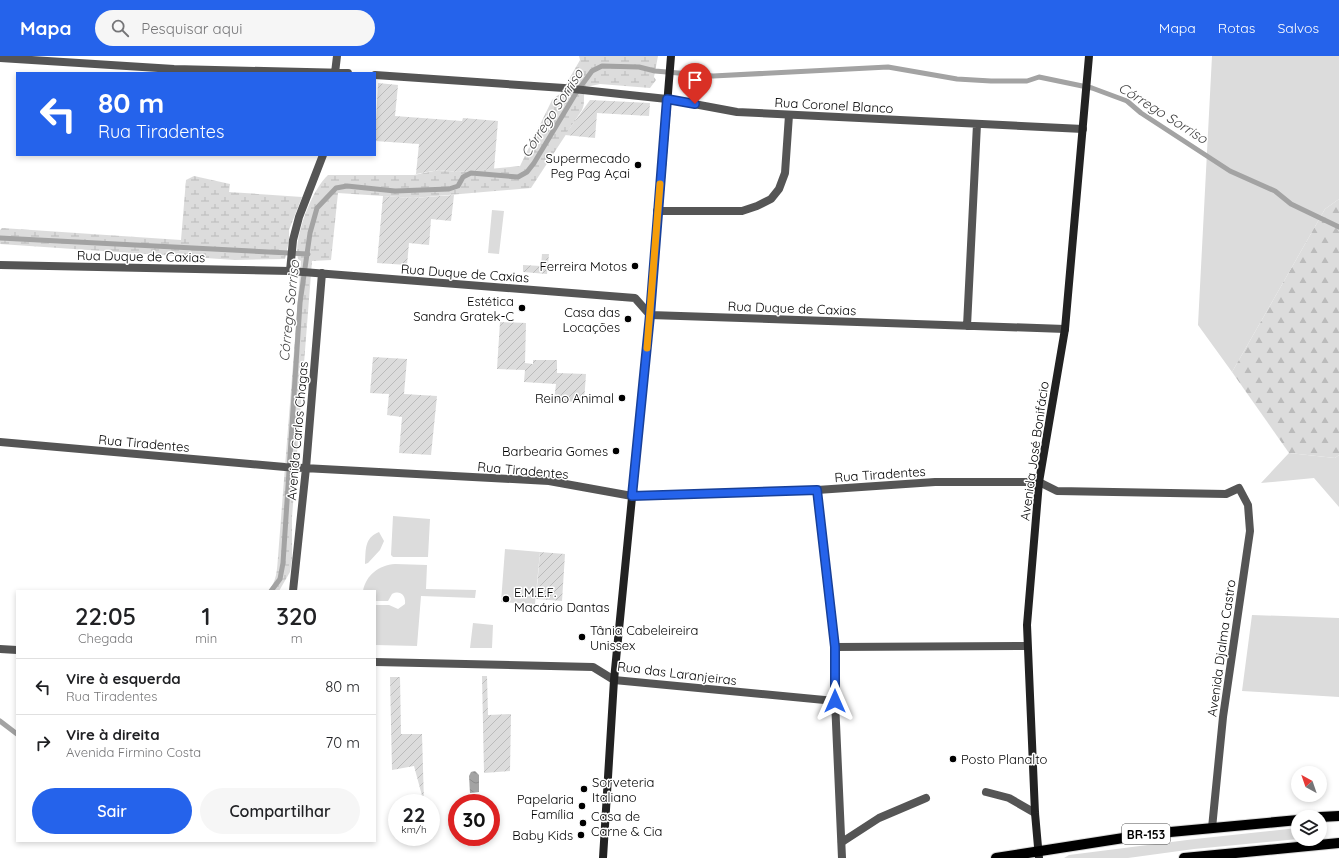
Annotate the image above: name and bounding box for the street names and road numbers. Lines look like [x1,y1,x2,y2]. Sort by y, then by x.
street label: Rua Coronel Blanco [774,94,894,116]
street label: Rua Duque de Caxias [77,247,205,265]
street label: Rua Duque de Caxias [400,261,530,285]
street label: Rua Duque de Caxias [728,298,856,318]
street label: Avenida Carlos Chagas [283,361,311,501]
street label: Avenida José Bonifácio [1016,380,1052,522]
street label: Rua Tiradentes [98,431,190,455]
street label: Rua Tiradentes [477,458,569,482]
street label: Rua Tiradentes [834,463,926,485]
street label: Avenida Djalma Castro [1203,578,1239,718]
street label: Rua das Laranjeiras [616,658,738,688]
road number: BR-153 [1122,824,1170,844]

